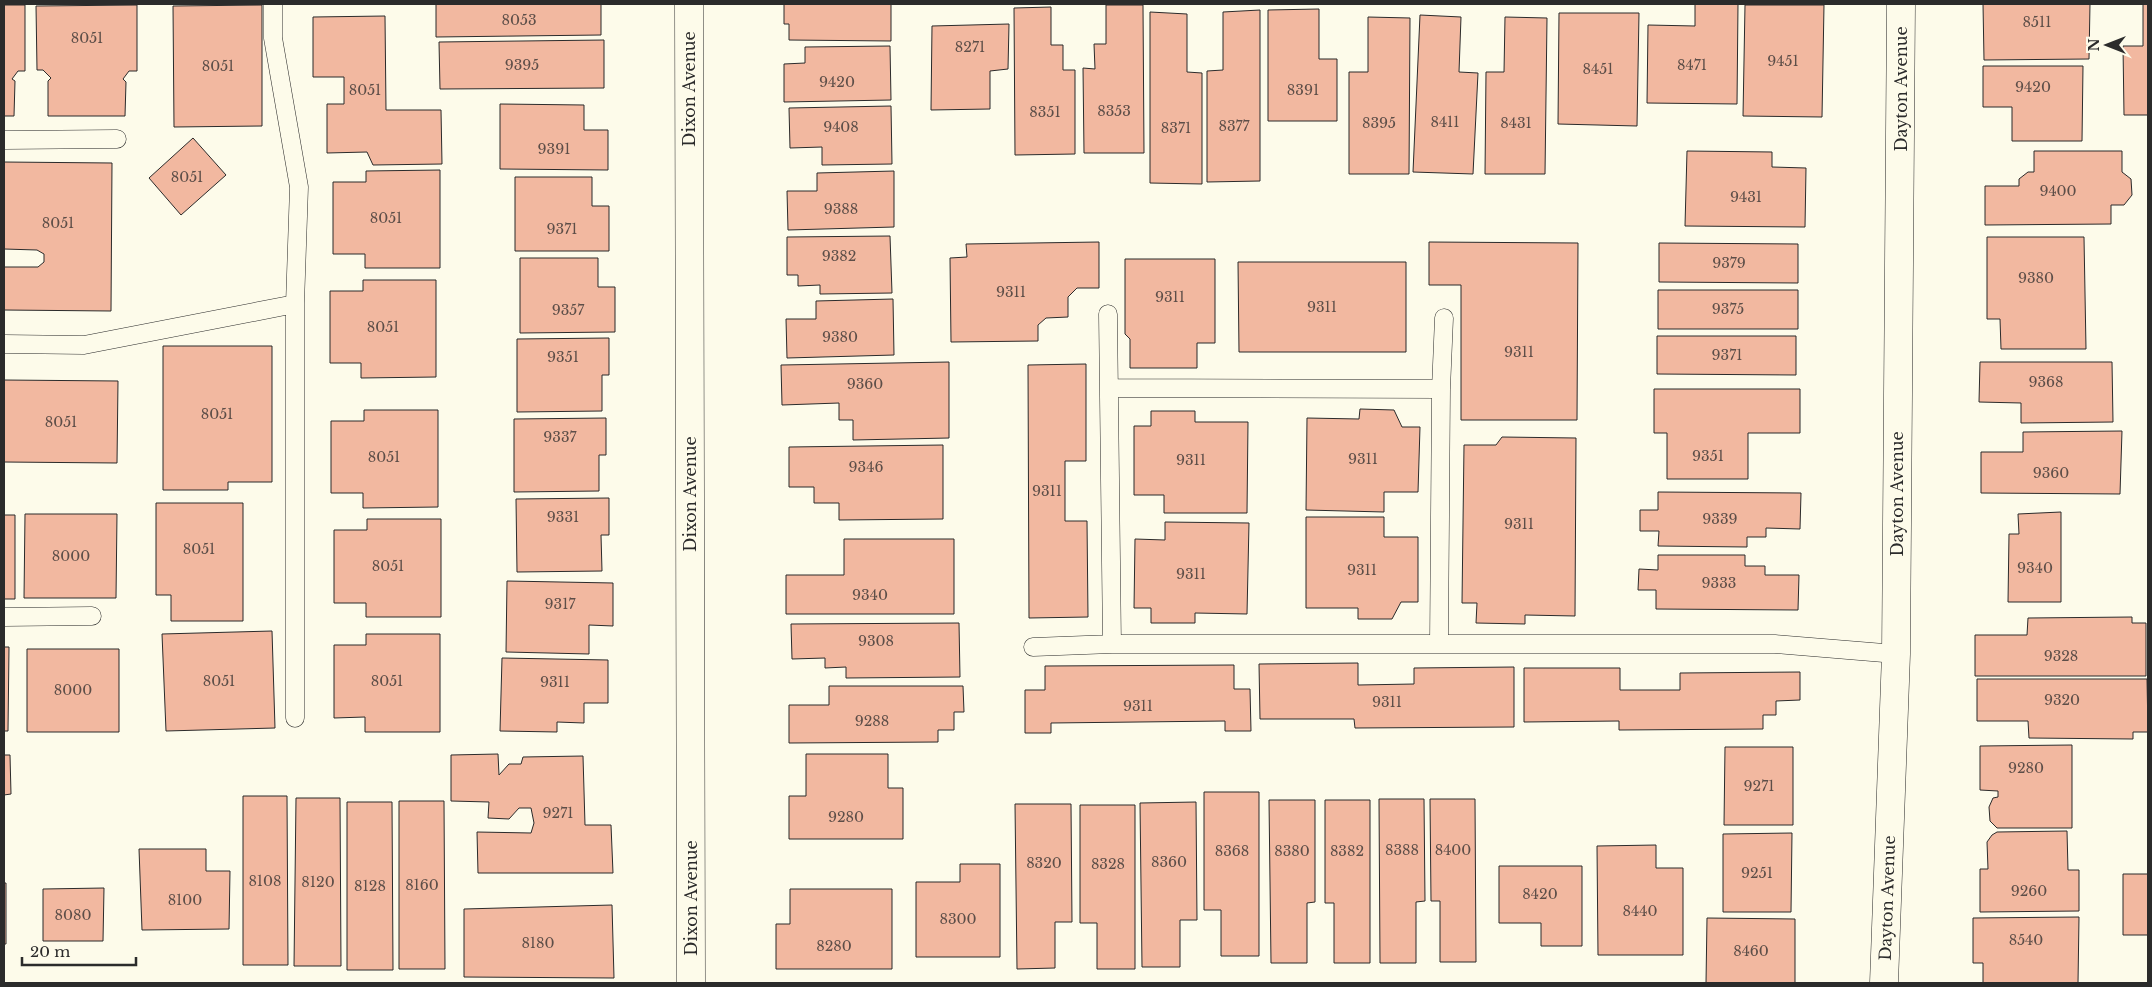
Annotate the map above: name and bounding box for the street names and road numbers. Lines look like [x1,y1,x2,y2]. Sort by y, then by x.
street label: Dayton Avenue [1891,26,1911,152]
street label: Dixon Avenue [679,31,699,147]
street label: Dayton Avenue [1887,431,1907,557]
street label: Dixon Avenue [680,436,700,552]
street label: Dayton Avenue [1875,835,1899,961]
street label: Dixon Avenue [681,840,701,956]

